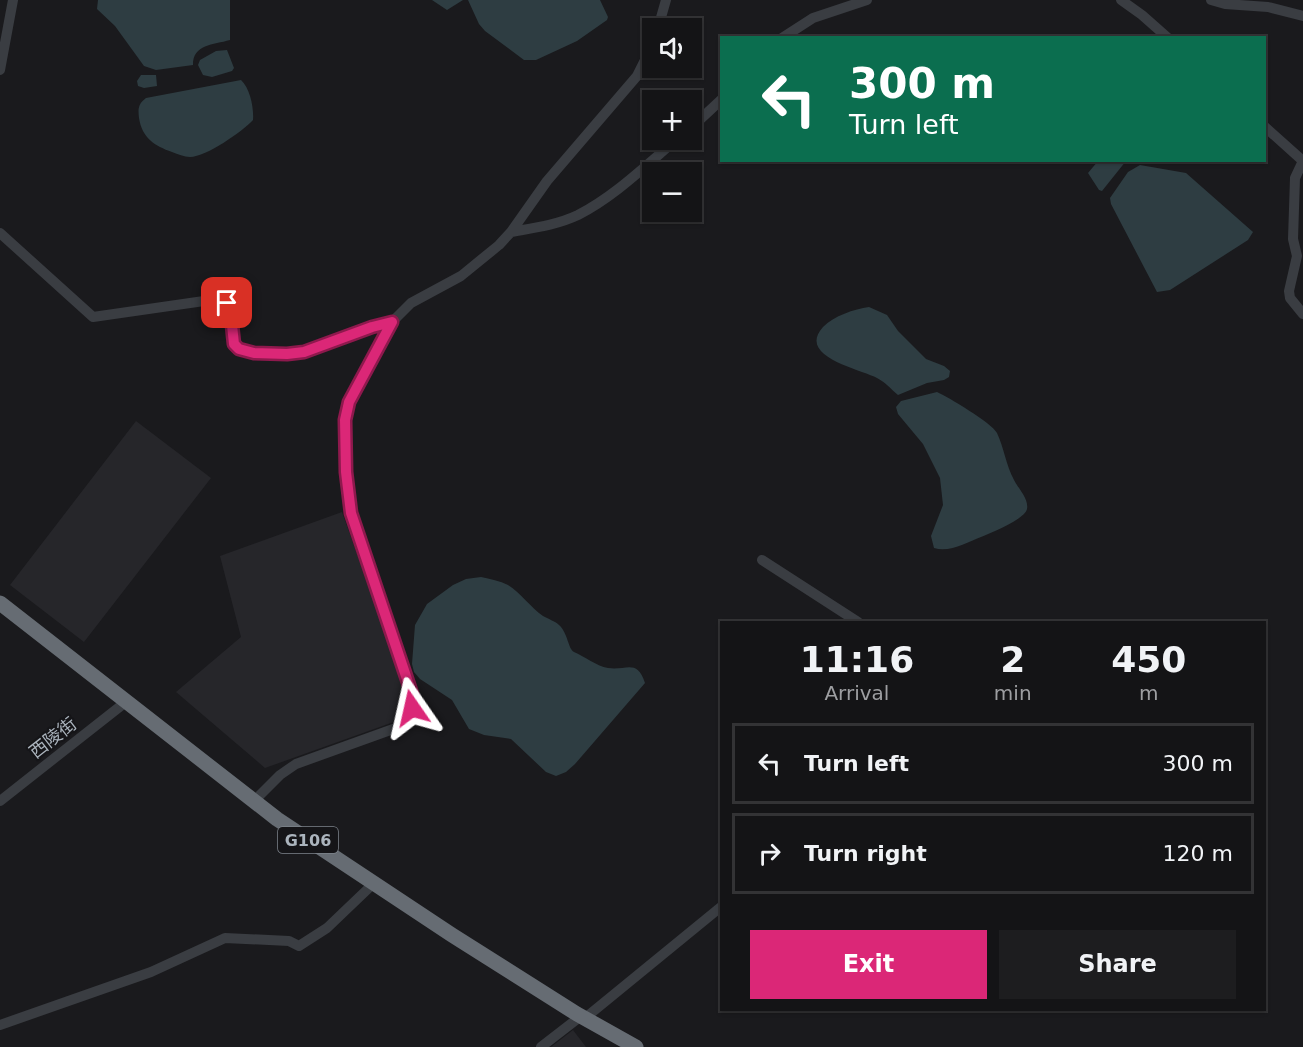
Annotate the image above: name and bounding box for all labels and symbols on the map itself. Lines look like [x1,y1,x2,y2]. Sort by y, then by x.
pin [201,277,252,328]
position arrow [380,676,444,740]
street label: 西陵街 [25,713,80,763]
road number: G106 [278,827,338,853]

